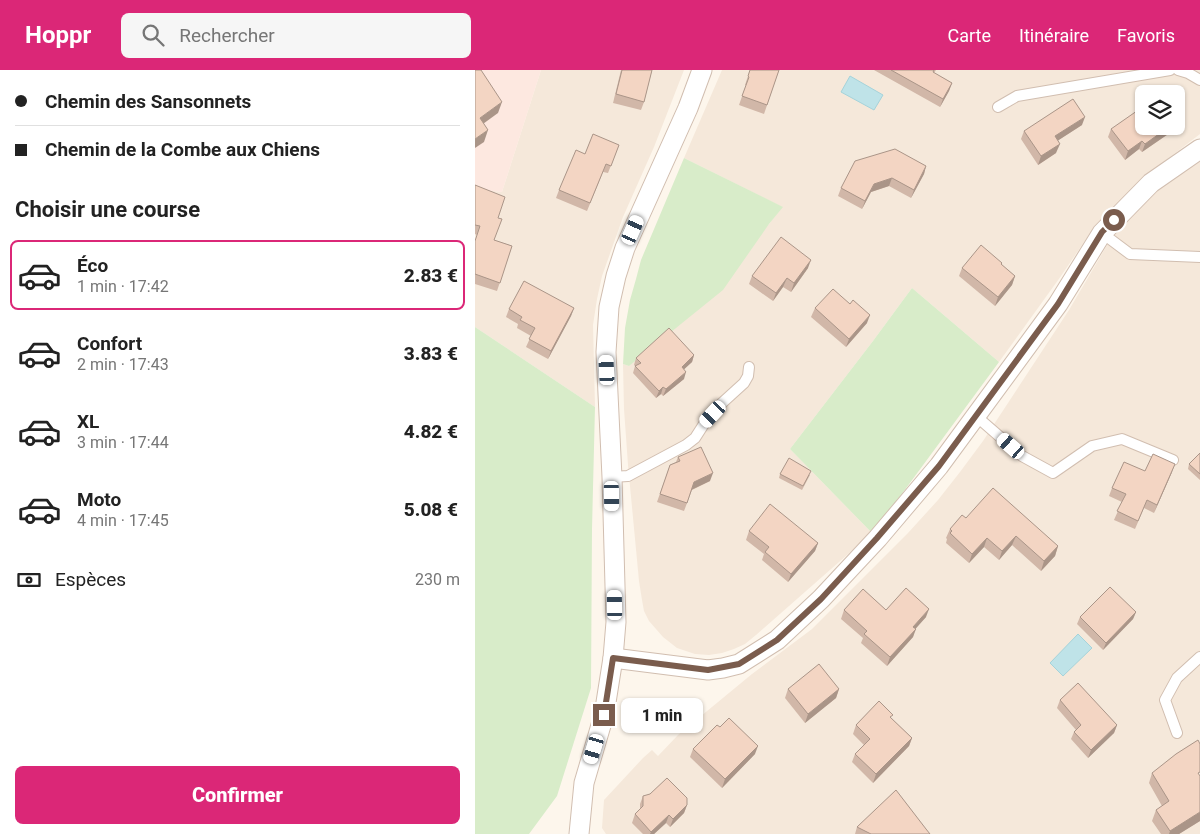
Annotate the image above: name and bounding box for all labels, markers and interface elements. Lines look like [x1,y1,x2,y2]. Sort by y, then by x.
search box [121,13,471,58]
text: Hoppr [25,21,91,49]
icon: search [139,21,167,49]
text: Rechercher [179,24,275,47]
text: Carte [948,25,991,46]
text: Itinéraire [1019,25,1089,46]
text: Favoris [1117,25,1175,46]
map controls [1135,85,1185,135]
button: layers [1135,85,1185,135]
text: Chemin des Sansonnets [45,90,251,113]
text: Chemin de la Combe aux Chiens [45,138,320,161]
text: Choisir une course [15,197,200,222]
route start [1103,209,1125,231]
car [620,213,645,247]
icon: car [17,253,62,298]
text: Éco [77,254,108,277]
text: 2.83 € [404,264,458,287]
text: 1 min · 17:42 [77,277,169,296]
icon: car [17,331,62,376]
text: Confort [77,332,142,355]
text: 3.83 € [404,342,458,365]
text: 2 min · 17:43 [77,355,169,374]
car [598,355,615,385]
car [697,398,728,430]
icon: car [17,409,62,454]
text: XL [77,410,99,433]
text: 4.82 € [404,420,458,443]
car [994,430,1027,462]
text: 3 min · 17:44 [77,433,169,452]
car [604,481,619,511]
icon: car [17,487,62,532]
text: Moto [77,488,121,511]
text: 5.08 € [404,498,458,521]
text: 4 min · 17:45 [77,511,169,530]
icon: cash [15,566,43,594]
text: Espèces [55,568,126,591]
text: 230 m [415,570,460,589]
car [607,590,622,620]
callout: 1 min [621,698,704,732]
route end [593,704,615,726]
text: 1 min [642,706,682,725]
car [582,732,605,766]
button: Confirmer [15,766,460,824]

